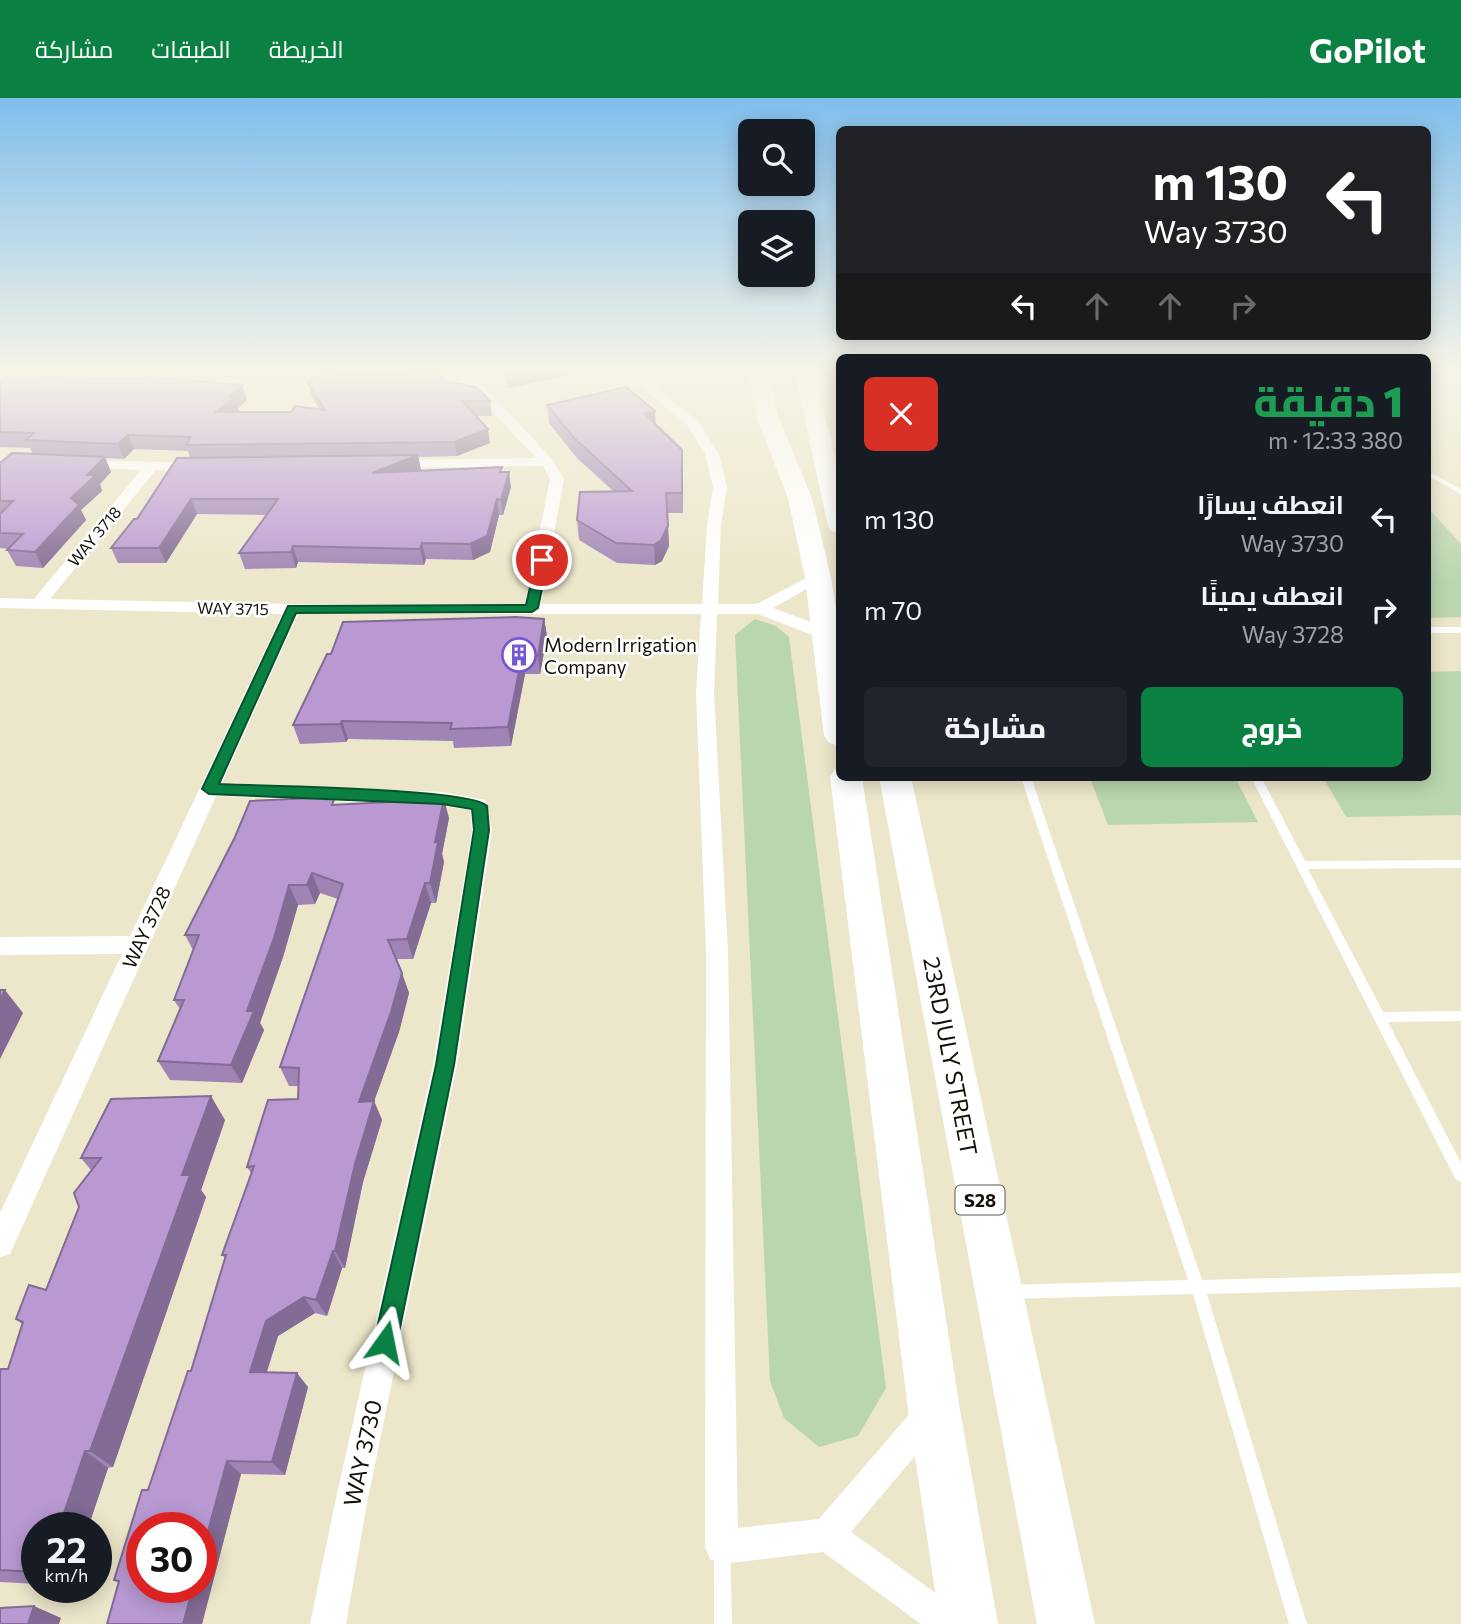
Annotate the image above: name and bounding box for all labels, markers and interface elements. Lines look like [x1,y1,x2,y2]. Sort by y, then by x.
text: GoPilot [1309,29,1426,70]
text: مشاركة [35,34,113,63]
text: الطبقات [151,34,231,63]
text: الخريطة [269,34,344,63]
map controls [738,119,815,287]
button: search [738,119,815,196]
text: 130 m [1153,150,1288,210]
icon: left [1312,154,1403,245]
button: layers [738,210,815,287]
text: Way 3730 [1144,210,1288,250]
icon: left [1005,287,1043,325]
icon: ahead [1078,287,1116,325]
icon: ahead [1151,287,1189,325]
icon: right [1224,287,1262,325]
text: 1 دقيقة [1253,374,1403,426]
button: close [864,377,938,451]
text: 380 m · 12:33 [1268,426,1403,454]
text: انعطف يسارًا [1197,488,1344,519]
icon: left [1365,500,1403,538]
street label: WAY 3718 [63,502,125,570]
text: 130 m [864,503,935,534]
text: Way 3730 [1240,529,1344,557]
pin [512,530,572,590]
icon: arrive [523,541,561,579]
text: انعطف يمينًا [1200,579,1344,610]
icon: right [1365,591,1403,629]
text: 70 m [864,594,922,625]
street label: WAY 3715 [197,598,269,618]
text: Way 3728 [1242,620,1344,648]
place label: Modern Irrigation Company [544,633,697,678]
building icon: Modern Irrigation Company [500,636,538,674]
button: مشاركة [864,687,1127,767]
button: خروج [1141,687,1403,767]
street label: WAY 3728 [117,882,175,972]
street label: 23RD JULY STREET [918,954,984,1158]
road number: S28 [956,1185,1004,1214]
position arrow [348,1305,422,1379]
street label: WAY 3730 [337,1397,387,1509]
speed limit sign: 30 [126,1512,217,1603]
text: 22 [47,1527,86,1570]
text: km/h [45,1564,88,1586]

